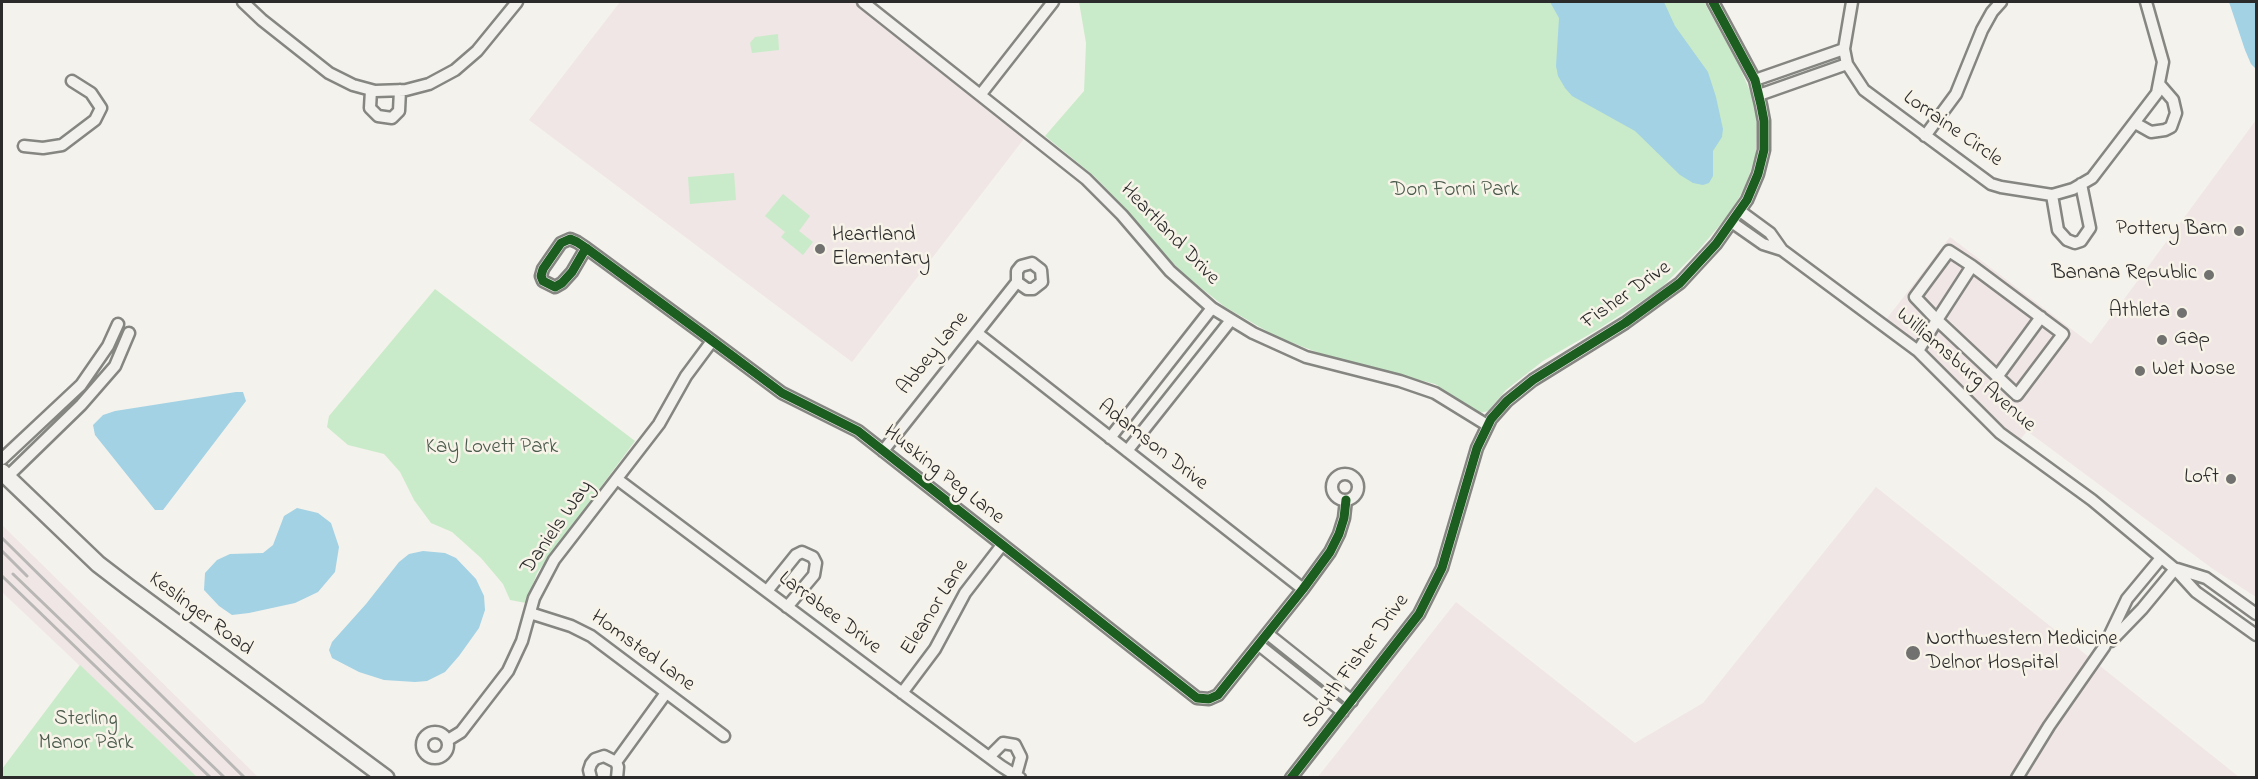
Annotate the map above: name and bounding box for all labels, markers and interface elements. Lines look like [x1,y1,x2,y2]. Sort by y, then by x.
street label: Lorraine Circle [1897,86,2007,174]
street label: Heartland Drive [1114,179,1224,291]
park label: Don Forni Park [1391,179,1519,205]
place label: Pottery Barn [2116,218,2227,244]
place label: Heartland Elementary [832,224,930,274]
marker: Pottery Barn [2232,224,2246,238]
marker: Heartland Elementary [813,242,827,256]
street label: Fisher Drive [1578,256,1676,336]
place label: Banana Republic [2051,262,2197,288]
marker: Banana Republic [2202,268,2216,282]
place label: Athleta [2109,300,2170,326]
street label: Williamsburg Avenue [1890,303,2040,439]
marker: Athleta [2175,306,2189,320]
street label: Abbey Lane [893,307,975,401]
place label: Gap [2174,327,2210,353]
marker: Gap [2155,333,2169,347]
place label: Wet Nose [2152,358,2235,384]
marker: Wet Nose [2133,364,2147,378]
street label: Adamson Drive [1092,395,1212,497]
street label: Husking Peg Lane [877,421,1009,531]
park label: Kay Lovett Park [426,436,558,462]
place label: Loft [2184,466,2219,492]
marker: Loft [2224,472,2238,486]
street label: Daniels Way [516,476,600,580]
street label: Eleanor Lane [896,555,976,661]
street label: Larrabee Drive [773,567,885,661]
street label: Keslinger Road [143,568,257,662]
street label: South Fisher Drive [1298,590,1416,734]
street label: Homsted Lane [585,606,699,698]
place label: Northwestern Medicine Delnor Hospital [1926,628,2118,678]
marker: Northwestern Medicine Delnor Hospital [1904,644,1922,662]
park label: Sterling Manor Park [38,708,134,758]

